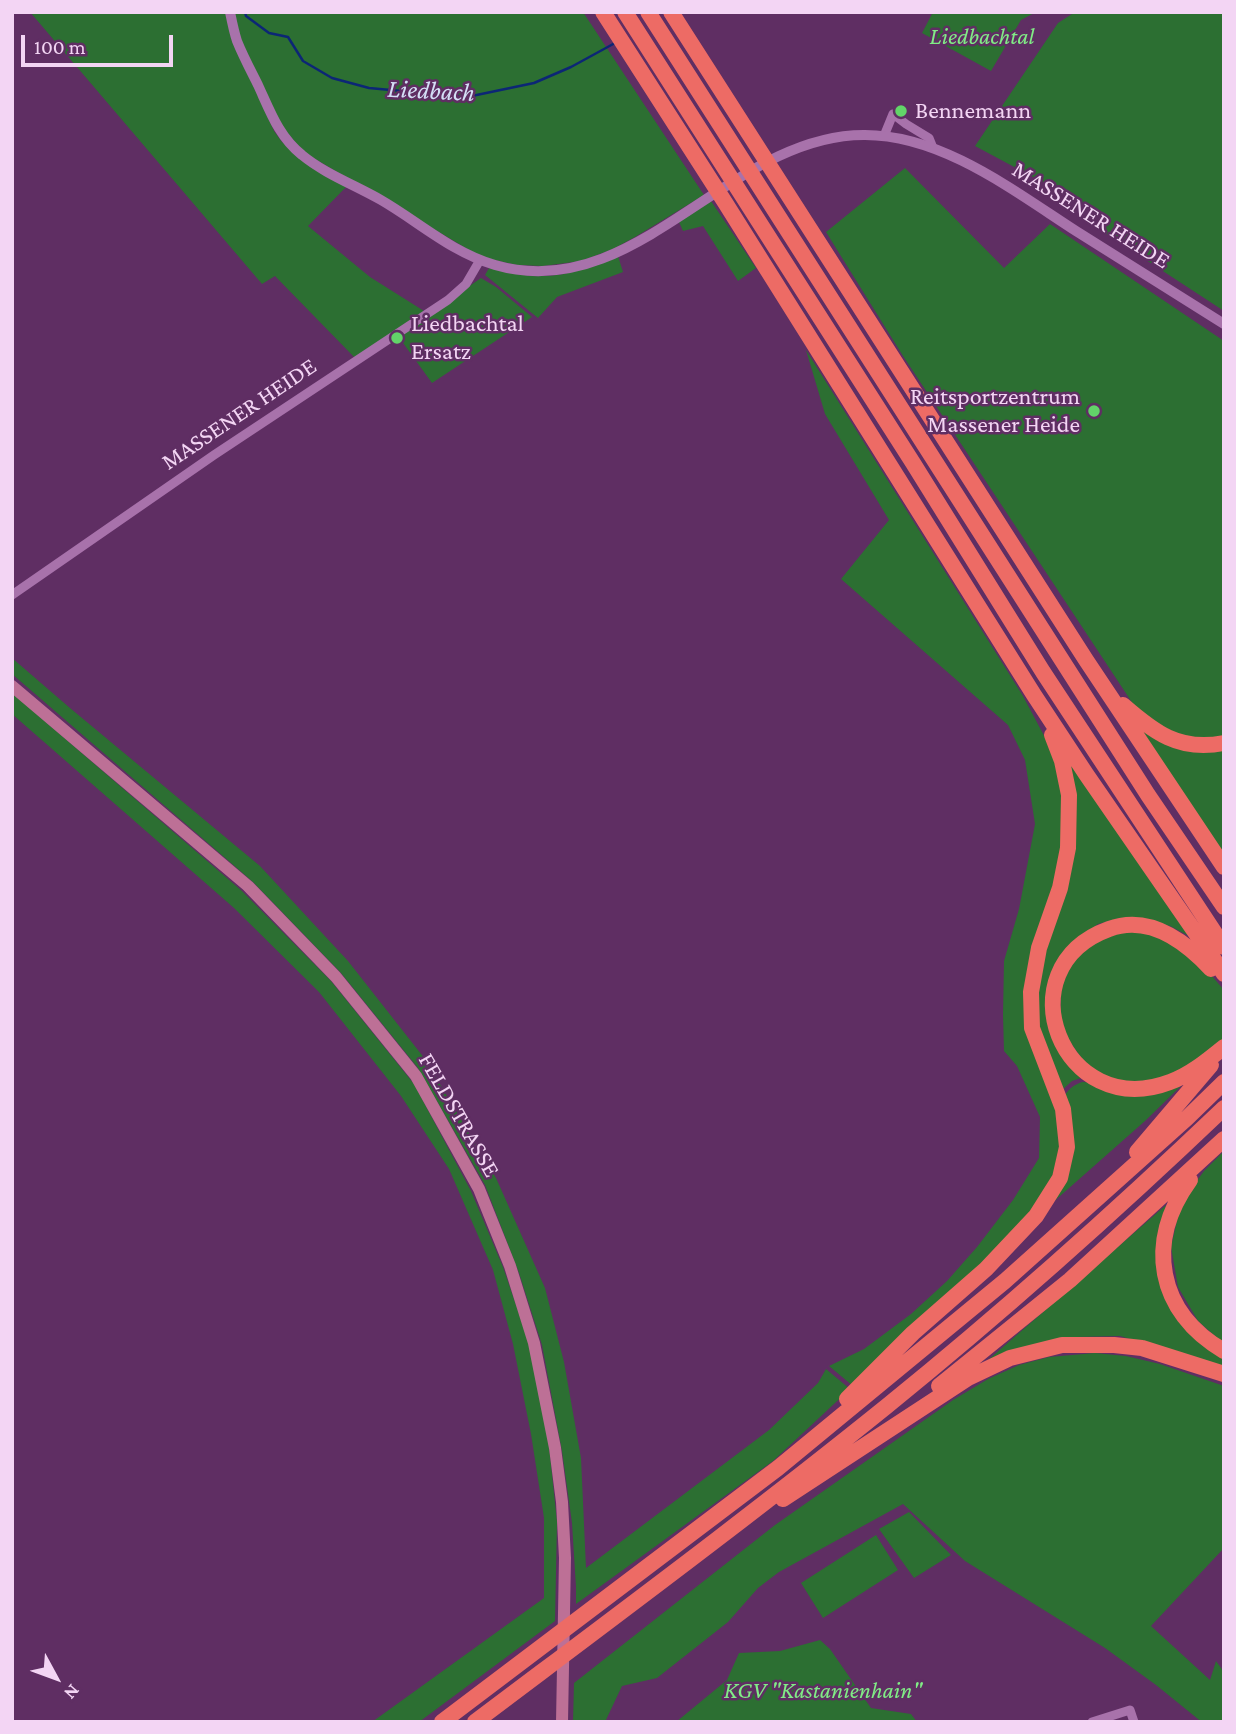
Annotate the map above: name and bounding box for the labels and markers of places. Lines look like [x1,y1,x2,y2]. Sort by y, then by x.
place label: Bennemann [915,97,1031,125]
marker: Bennemann [893,103,909,119]
place label: Liedbachtal Ersatz [411,310,524,366]
marker: Liedbachtal Ersatz [389,330,405,346]
place label: Reitsportzentrum Massener Heide [910,383,1080,439]
marker: Reitsportzentrum Massener Heide [1086,403,1102,419]

